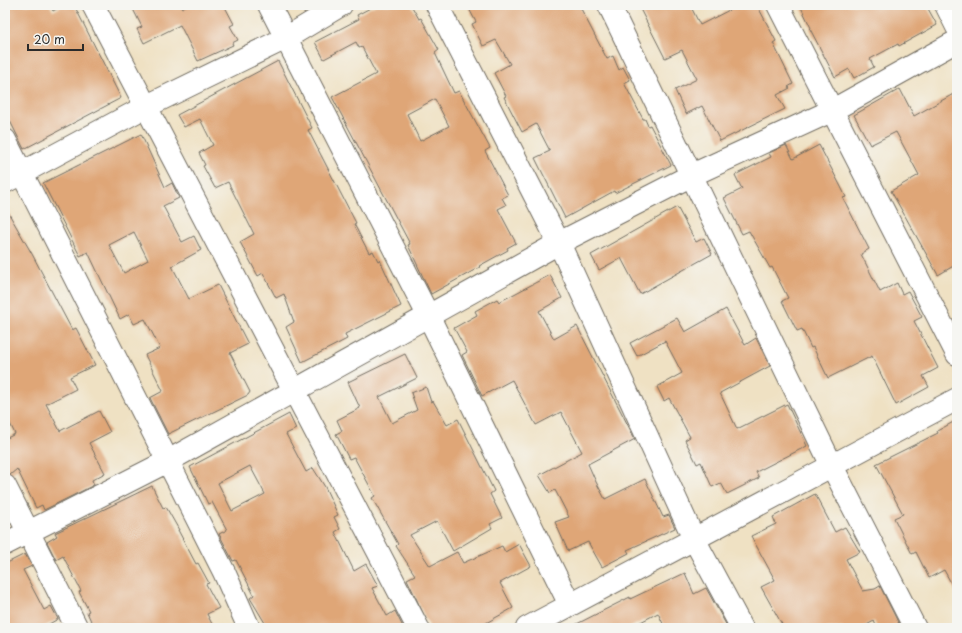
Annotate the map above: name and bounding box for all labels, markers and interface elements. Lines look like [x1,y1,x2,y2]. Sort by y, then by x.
scale bar [28,26,83,52]
text: 20 m [34,30,65,48]

